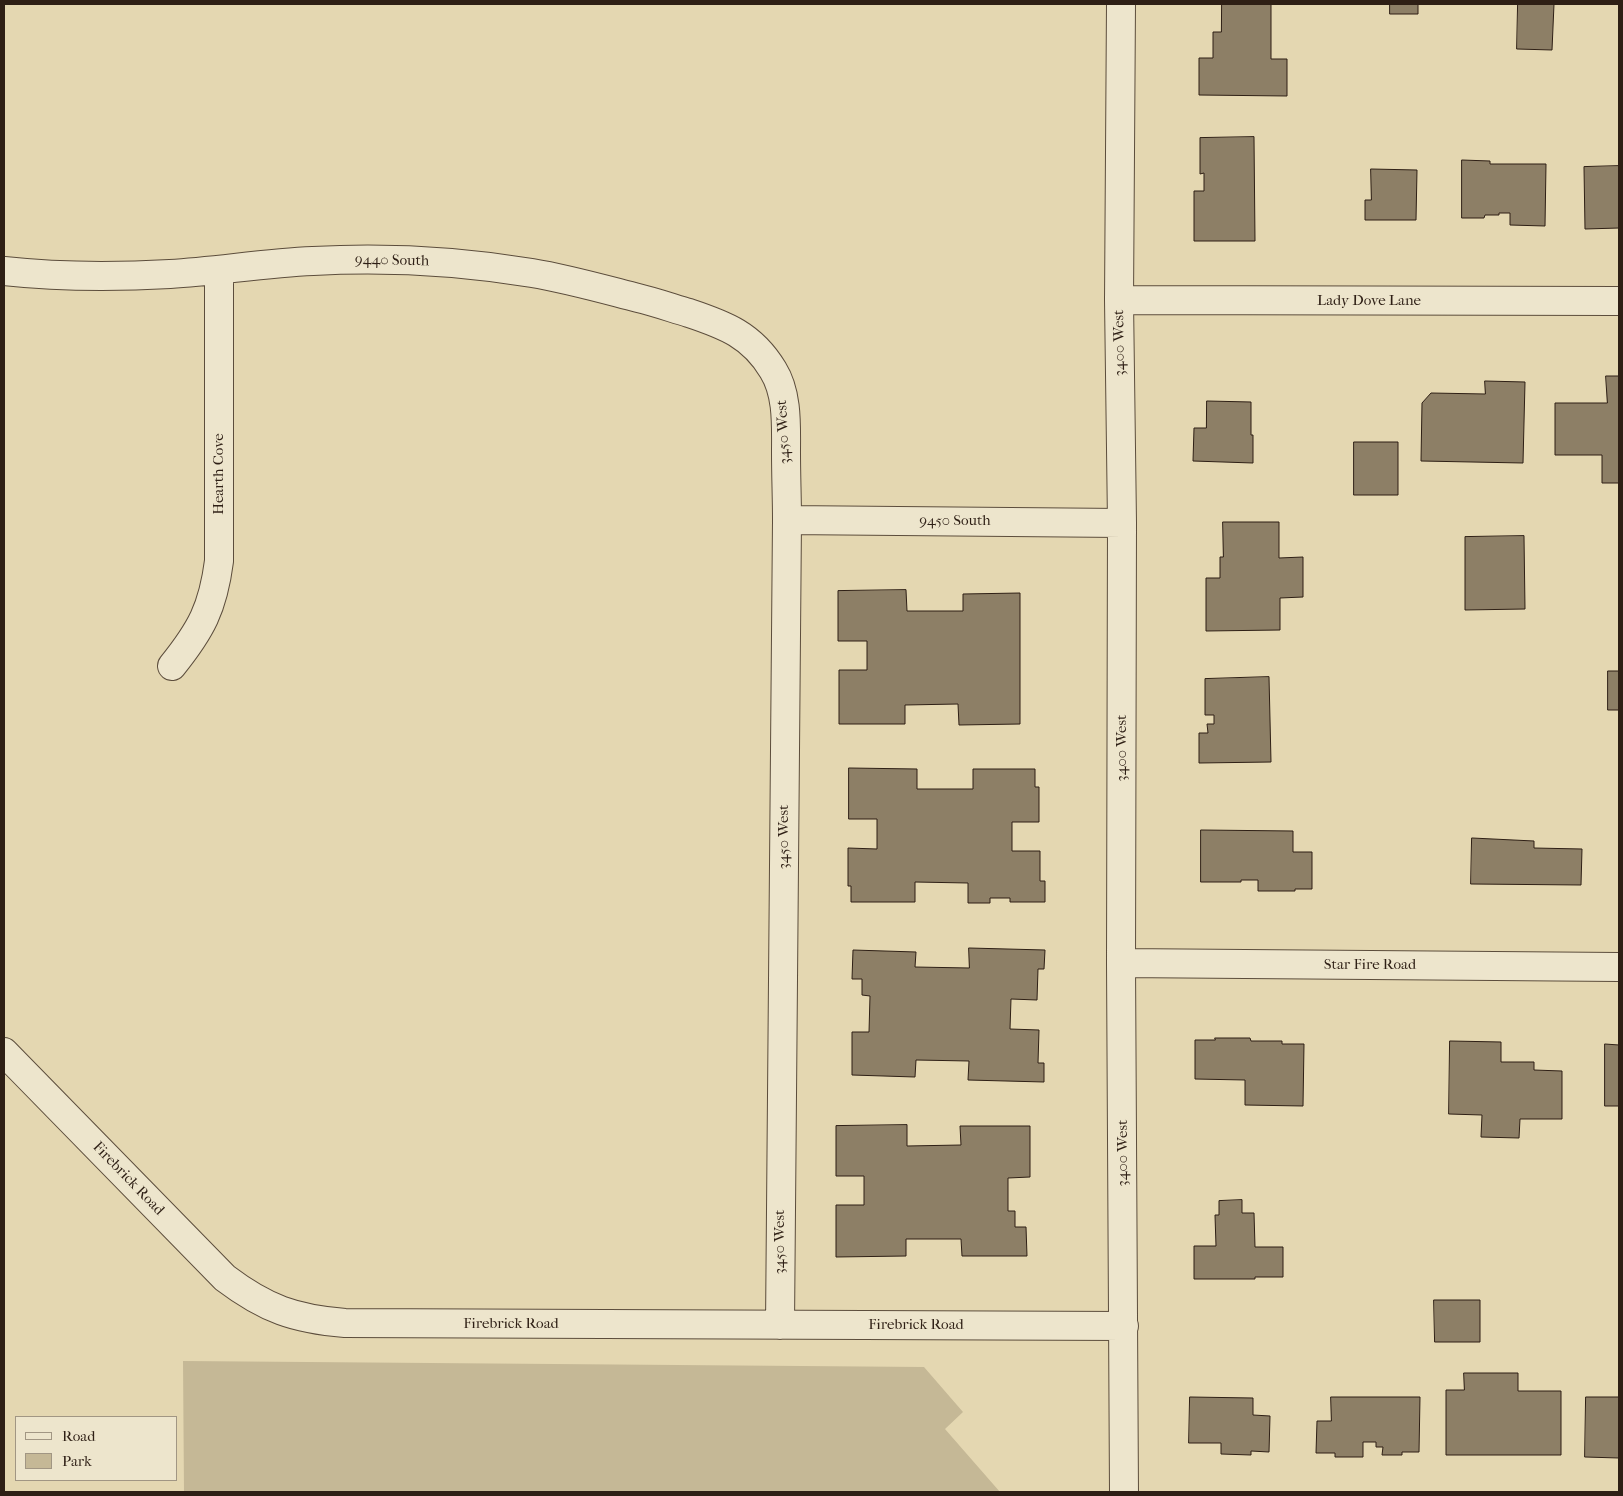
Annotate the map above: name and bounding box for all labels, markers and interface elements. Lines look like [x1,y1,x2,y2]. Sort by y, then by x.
street label: 9440 South [355,251,429,271]
street label: Lady Dove Lane [1317,292,1421,310]
street label: 3400 West [1110,309,1130,377]
street label: 3450 West [773,399,795,465]
street label: Hearth Cove [210,433,228,515]
street label: 9450 South [919,512,991,530]
street label: 3400 West [1113,715,1131,781]
street label: 3450 West [775,805,793,869]
street label: Star Fire Road [1324,956,1416,974]
street label: 3400 West [1114,1120,1132,1186]
street label: Firebrick Road [88,1138,168,1220]
street label: 3450 West [771,1210,789,1274]
street label: Firebrick Road [463,1315,559,1333]
street label: Firebrick Road [868,1316,964,1334]
legend [15,1416,178,1481]
text: Road [62,1427,95,1445]
text: Park [62,1452,92,1470]

